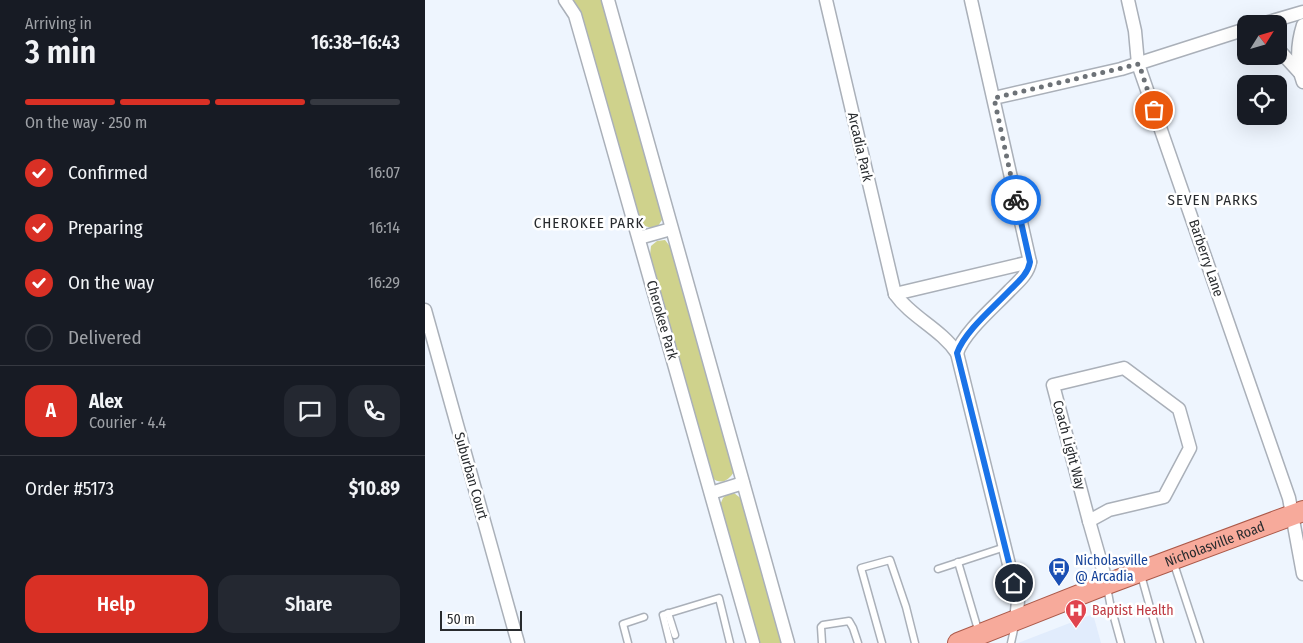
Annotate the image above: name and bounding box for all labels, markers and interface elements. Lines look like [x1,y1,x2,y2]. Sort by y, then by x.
text: Arriving in [25,14,92,33]
north arrow [1237,15,1287,65]
map controls [1237,15,1287,125]
text: 16:38–16:43 [311,31,400,54]
text: 3 min [25,33,96,71]
button: locate [1237,75,1287,125]
pin [1133,89,1175,131]
icon: bag [1140,96,1168,124]
street label: Arcadia Park [844,111,876,184]
text: On the way · 250 m [25,113,147,132]
icon: check [25,159,53,187]
text: Confirmed [68,161,148,184]
text: 16:07 [368,163,400,182]
courier [991,175,1041,225]
icon: bike [1002,186,1030,214]
district label: SEVEN PARKS [1167,191,1259,209]
icon: check [25,214,53,242]
district label: CHEROKEE PARK [534,214,644,232]
text: Preparing [68,216,143,239]
street label: Barberry Lane [1185,217,1227,299]
text: 16:14 [369,218,400,237]
icon: check [25,269,53,297]
text: On the way [68,271,154,294]
text: 16:29 [368,273,400,292]
street label: Cherokee Park [643,278,682,362]
text: Delivered [68,326,142,349]
button: chat [284,385,336,437]
button: phone [348,385,400,437]
text: Alex [89,390,123,413]
street label: Coach Light Way [1049,398,1089,492]
text: A [46,399,56,422]
text: Courier · 4.4 [89,413,166,432]
street label: Suburban Court [450,431,492,522]
text: Order #5173 [25,477,114,500]
text: $10.89 [349,477,400,500]
street label: Nicholasville Road [1162,518,1267,570]
place label: Nicholasville @ Arcadia [1075,552,1148,585]
bus stop icon: Nicholasville @ Arcadia [1047,556,1071,587]
pin [993,562,1035,604]
icon: home [1000,569,1028,597]
button: Help [25,575,208,633]
button: Share [218,575,400,633]
hospital icon: Baptist Health [1064,598,1088,629]
place label: Baptist Health [1092,602,1174,619]
scale bar [440,608,523,631]
text: 50 m [447,611,475,628]

